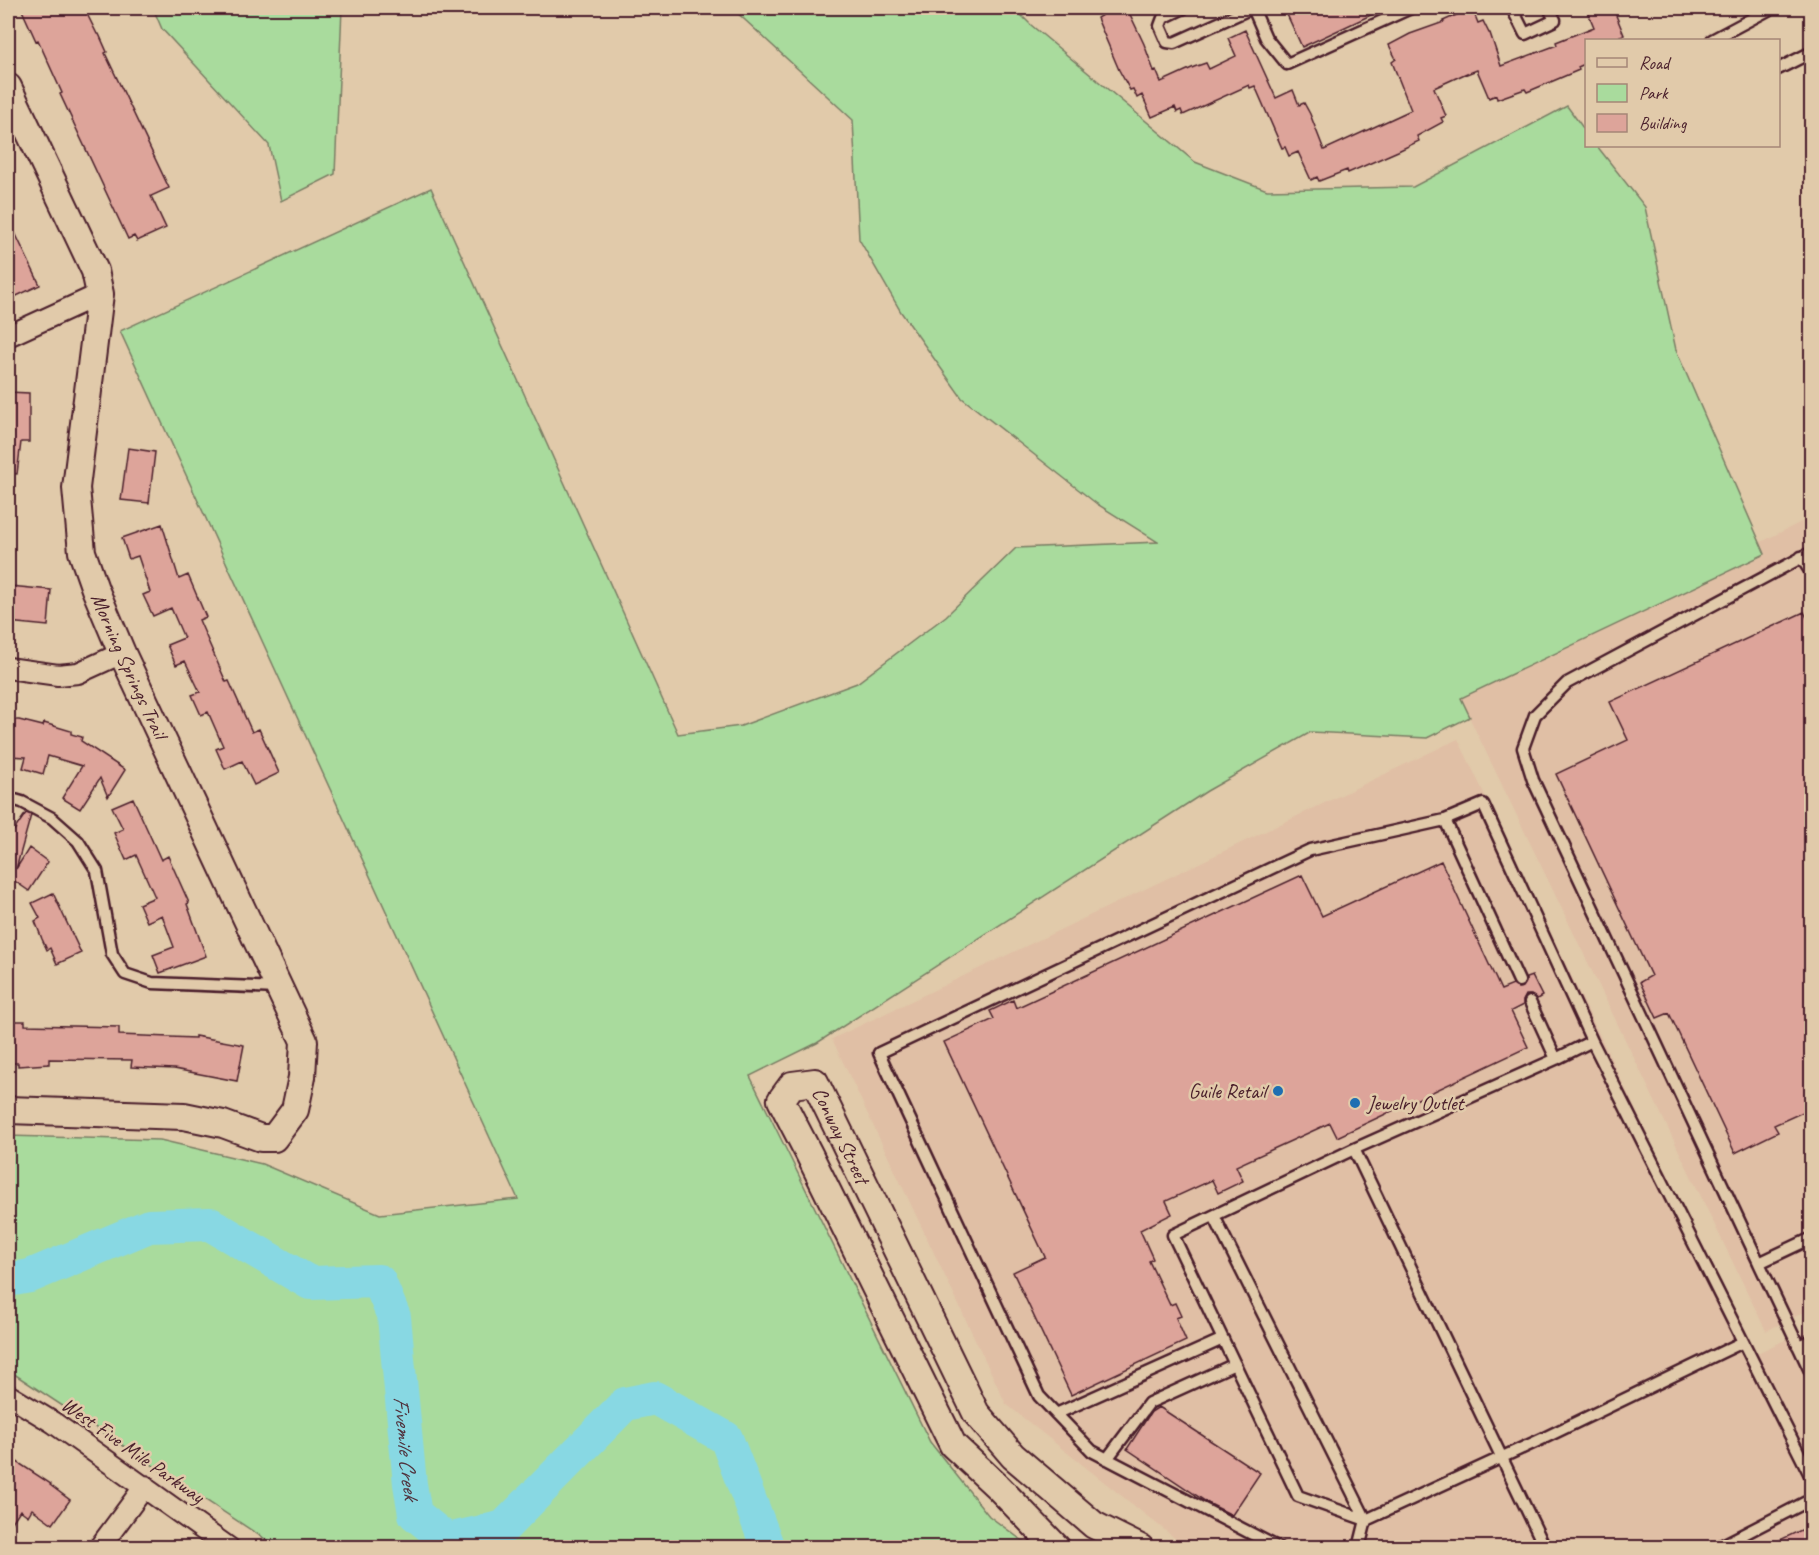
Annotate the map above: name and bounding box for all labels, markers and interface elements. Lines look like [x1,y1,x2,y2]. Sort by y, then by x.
legend [1585,39,1780,147]
text: Road [1639,52,1672,74]
text: Park [1639,82,1669,104]
text: Building [1639,112,1688,134]
street label: Morning Springs Trail [85,589,175,746]
place label: Guile Retail [1188,1078,1269,1104]
street label: Conway Street [806,1083,877,1191]
marker: Guile Retail [1271,1084,1285,1098]
place label: Jewelry Outlet [1366,1090,1466,1116]
marker: Jewelry Outlet [1348,1096,1362,1110]
street label: West Five Mile Parkway [57,1391,211,1510]
water label: Fivemile Creek [387,1395,426,1506]

